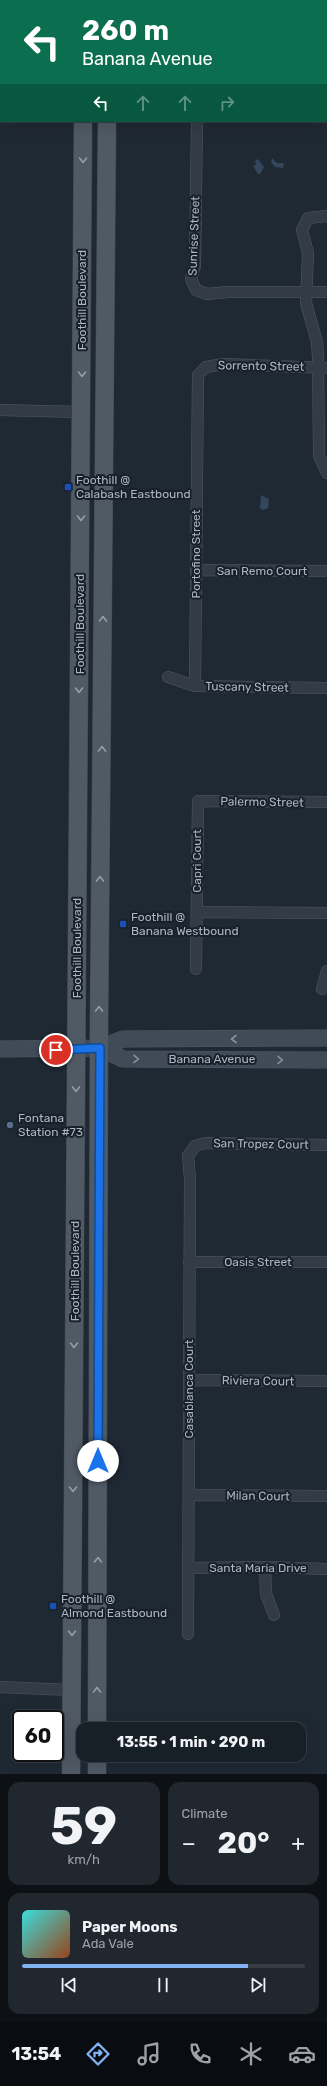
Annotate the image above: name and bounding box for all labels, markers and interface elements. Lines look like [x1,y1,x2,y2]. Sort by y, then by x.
text: 260 m [82,14,169,47]
icon: left [16,16,68,68]
text: Banana Avenue [82,48,213,70]
icon: left [90,92,112,114]
icon: ahead [132,92,154,114]
icon: ahead [174,92,196,114]
icon: right [216,92,238,114]
one-way arrow [79,157,87,163]
street label: Sunrise Street [186,196,202,276]
street label: Foothill Boulevard [75,250,89,350]
street label: Sorrento Street [218,358,305,374]
one-way arrow [78,371,86,377]
place label: Foothill @ Calabash Eastbound [76,473,191,501]
marker: Foothill @ Calabash Eastbound [63,482,73,492]
street label: Portofino Street [189,509,203,598]
one-way arrow [76,515,85,521]
street label: San Remo Court [217,564,308,578]
street label: Foothill Boulevard [73,574,87,674]
one-way arrow [99,616,107,622]
street label: Tuscany Street [205,679,289,695]
one-way arrow [75,687,83,693]
one-way arrow [97,746,106,752]
street label: Palermo Street [220,794,304,810]
street label: Capri Court [190,829,204,893]
one-way arrow [96,876,104,882]
street label: Foothill Boulevard [70,898,84,998]
place label: Foothill @ Banana Westbound [131,910,239,938]
marker: Foothill @ Banana Westbound [118,919,128,929]
one-way arrow [95,1006,103,1012]
pin [39,1033,73,1067]
one-way arrow [231,1035,237,1043]
icon: arrive [45,1039,67,1061]
street label: Banana Avenue [168,1052,256,1066]
one-way arrow [133,1055,139,1063]
one-way arrow [277,1056,283,1064]
one-way arrow [72,1086,80,1092]
place label: Fontana Station #73 [18,1111,83,1139]
marker: Fontana Station #73 [5,1120,15,1130]
street label: San Tropez Court [213,1136,309,1152]
street label: Foothill Boulevard [68,1221,82,1321]
street label: Oasis Street [224,1255,292,1269]
street label: Casablanca Court [182,1339,196,1438]
one-way arrow [70,1342,78,1348]
street label: Riviera Court [222,1373,295,1389]
position arrow [77,1440,119,1482]
one-way arrow [69,1486,77,1492]
street label: Milan Court [226,1488,290,1504]
one-way arrow [94,1557,102,1563]
street label: Santa Maria Drive [209,1561,307,1575]
place label: Foothill @ Almond Eastbound [61,1592,167,1620]
marker: Foothill @ Almond Eastbound [48,1601,58,1611]
one-way arrow [68,1630,76,1636]
one-way arrow [93,1687,101,1693]
speed limit sign: 60 [12,1710,64,1762]
text: 13:55 · 1 min · 290 m [117,1733,265,1751]
text: 59 [50,1795,117,1857]
text: Climate [182,1806,228,1821]
text: 20° [217,1825,270,1861]
text: − [182,1830,196,1857]
text: + [291,1830,305,1857]
text: km/h [68,1852,100,1867]
text: Paper Moons [82,1918,178,1936]
text: Ada Vale [82,1936,134,1951]
icon: previous [58,1974,80,1996]
icon: pause [152,1974,174,1996]
icon: next [247,1974,269,1996]
icon: directions [84,2040,112,2068]
icon: music [135,2040,163,2068]
icon: phone [186,2040,214,2068]
icon: climate [237,2040,265,2068]
icon: car [288,2040,316,2068]
text: 13:54 [11,2043,61,2065]

